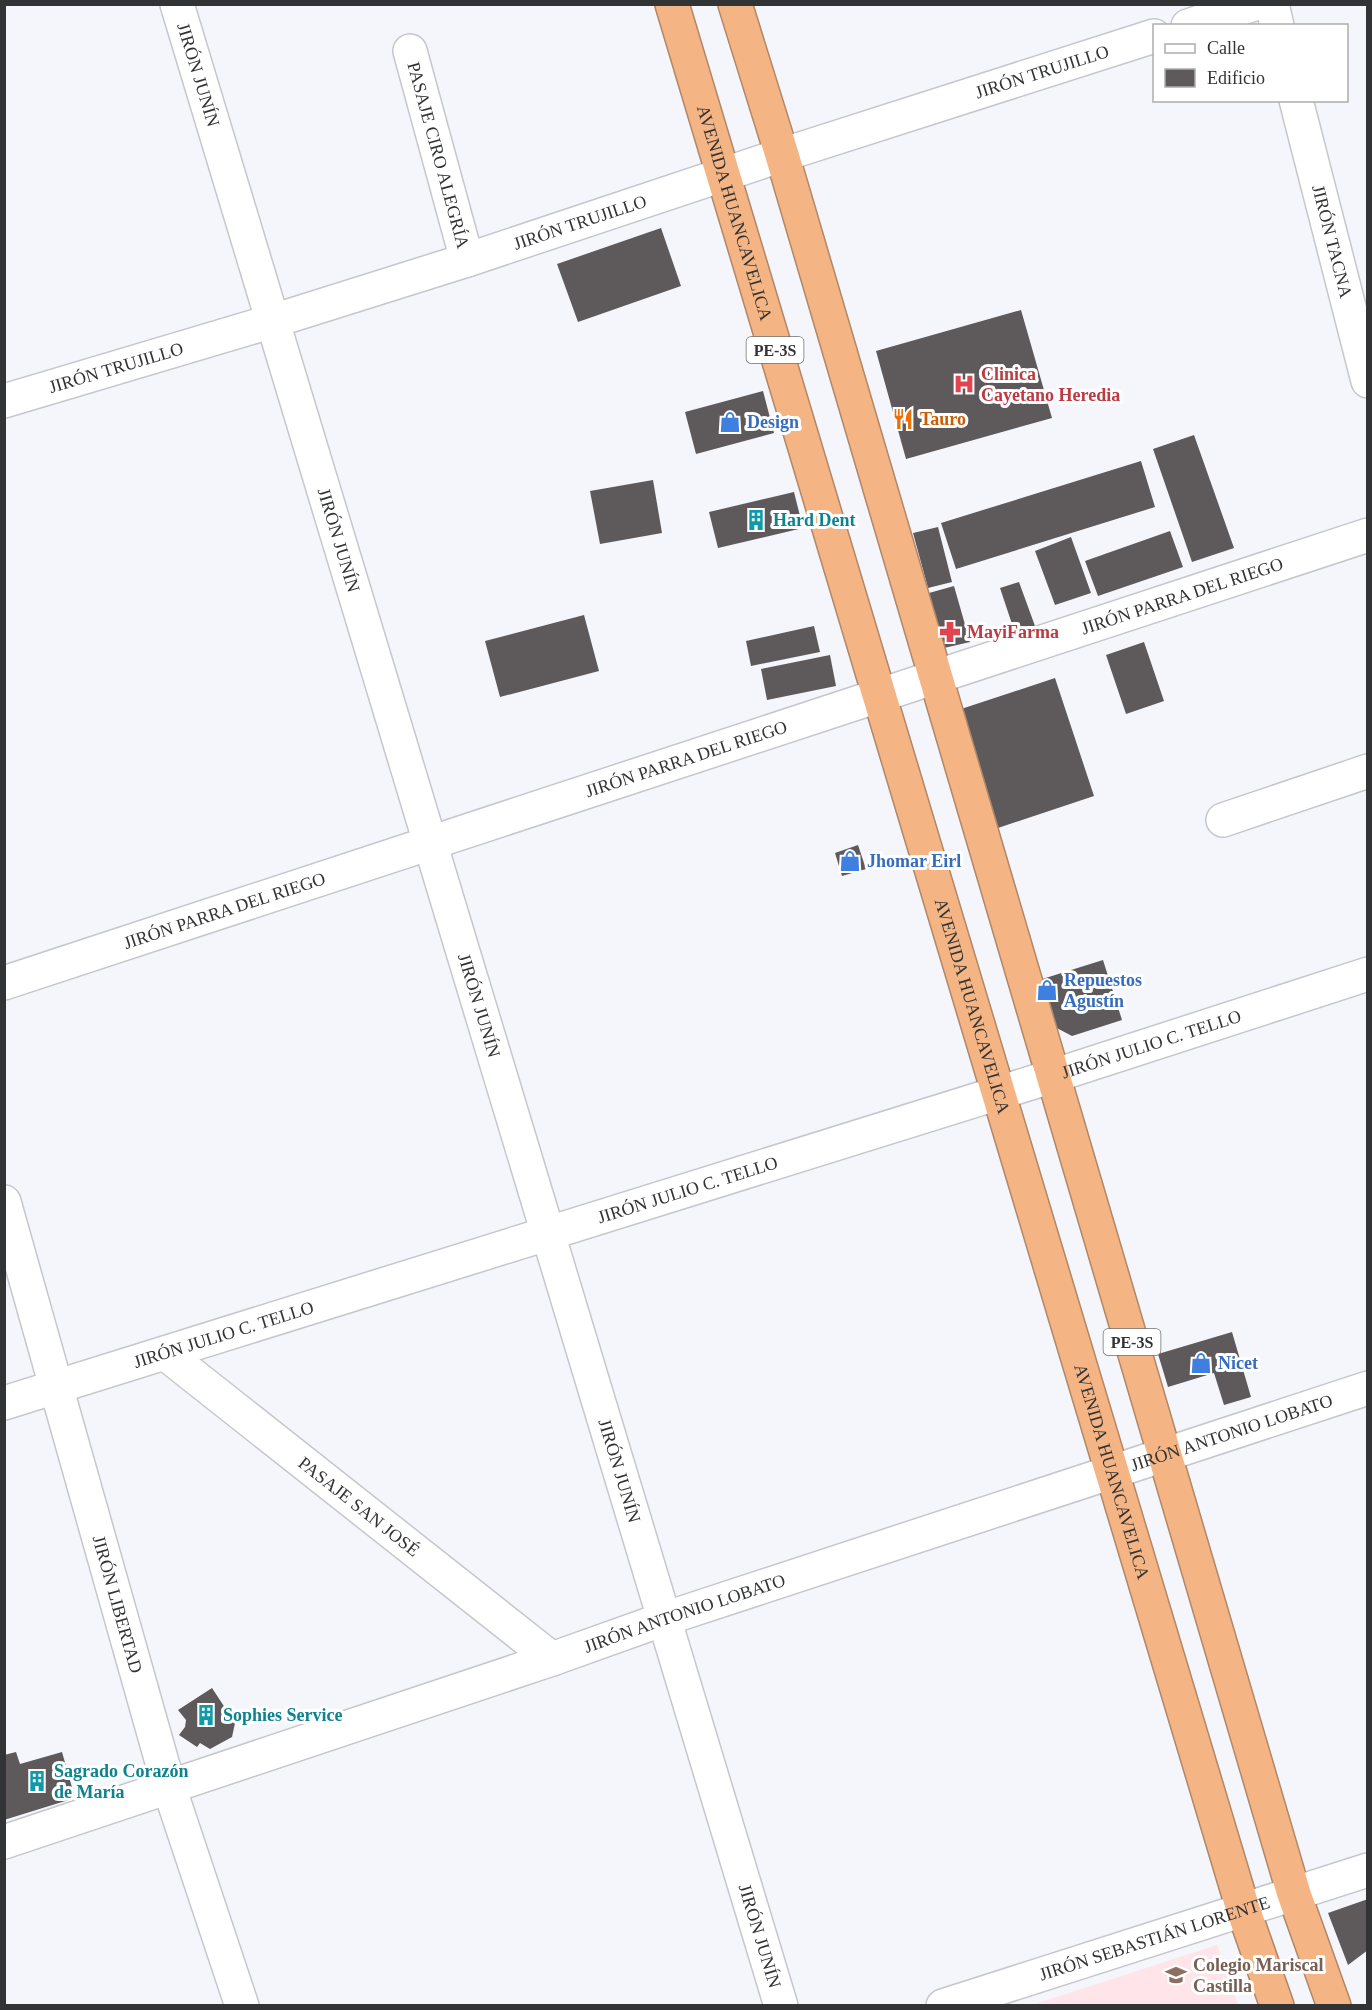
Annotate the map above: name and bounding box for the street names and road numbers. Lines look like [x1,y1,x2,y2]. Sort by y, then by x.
street label: JIRÓN JUNÍN [173,20,223,129]
street label: JIRÓN TRUJILLO [973,41,1111,103]
street label: PASAJE CIRO ALEGRÍA [403,60,473,251]
street label: AVENIDA HUANCAVELICA [693,103,776,323]
street label: JIRÓN TACNA [1308,183,1356,300]
street label: JIRÓN TRUJILLO [511,191,649,254]
road number: PE-3S [746,337,804,363]
street label: JIRÓN TRUJILLO [47,338,186,397]
street label: JIRÓN JUNÍN [314,486,364,595]
street label: JIRÓN PARRA DEL RIEGO [1079,554,1286,639]
street label: JIRÓN PARRA DEL RIEGO [583,716,790,801]
street label: JIRÓN PARRA DEL RIEGO [121,868,328,953]
street label: AVENIDA HUANCAVELICA [931,896,1014,1116]
street label: JIRÓN JUNÍN [454,951,504,1060]
street label: JIRÓN JULIO C. TELLO [1059,1006,1244,1083]
street label: JIRÓN JULIO C. TELLO [595,1152,780,1227]
street label: JIRÓN JULIO C. TELLO [131,1297,316,1372]
road number: PE-3S [1104,1329,1160,1355]
street label: AVENIDA HUANCAVELICA [1070,1361,1154,1582]
street label: JIRÓN ANTONIO LOBATO [1128,1390,1335,1475]
street label: JIRÓN JUNÍN [594,1416,645,1525]
street label: PASAJE SAN JOSÉ [295,1453,424,1560]
street label: JIRÓN LIBERTAD [89,1533,146,1675]
street label: JIRÓN ANTONIO LOBATO [581,1570,788,1657]
street label: JIRÓN JUNÍN [735,1882,785,1990]
street label: JIRÓN SEBASTIÁN LORENTE [1037,1892,1272,1985]

